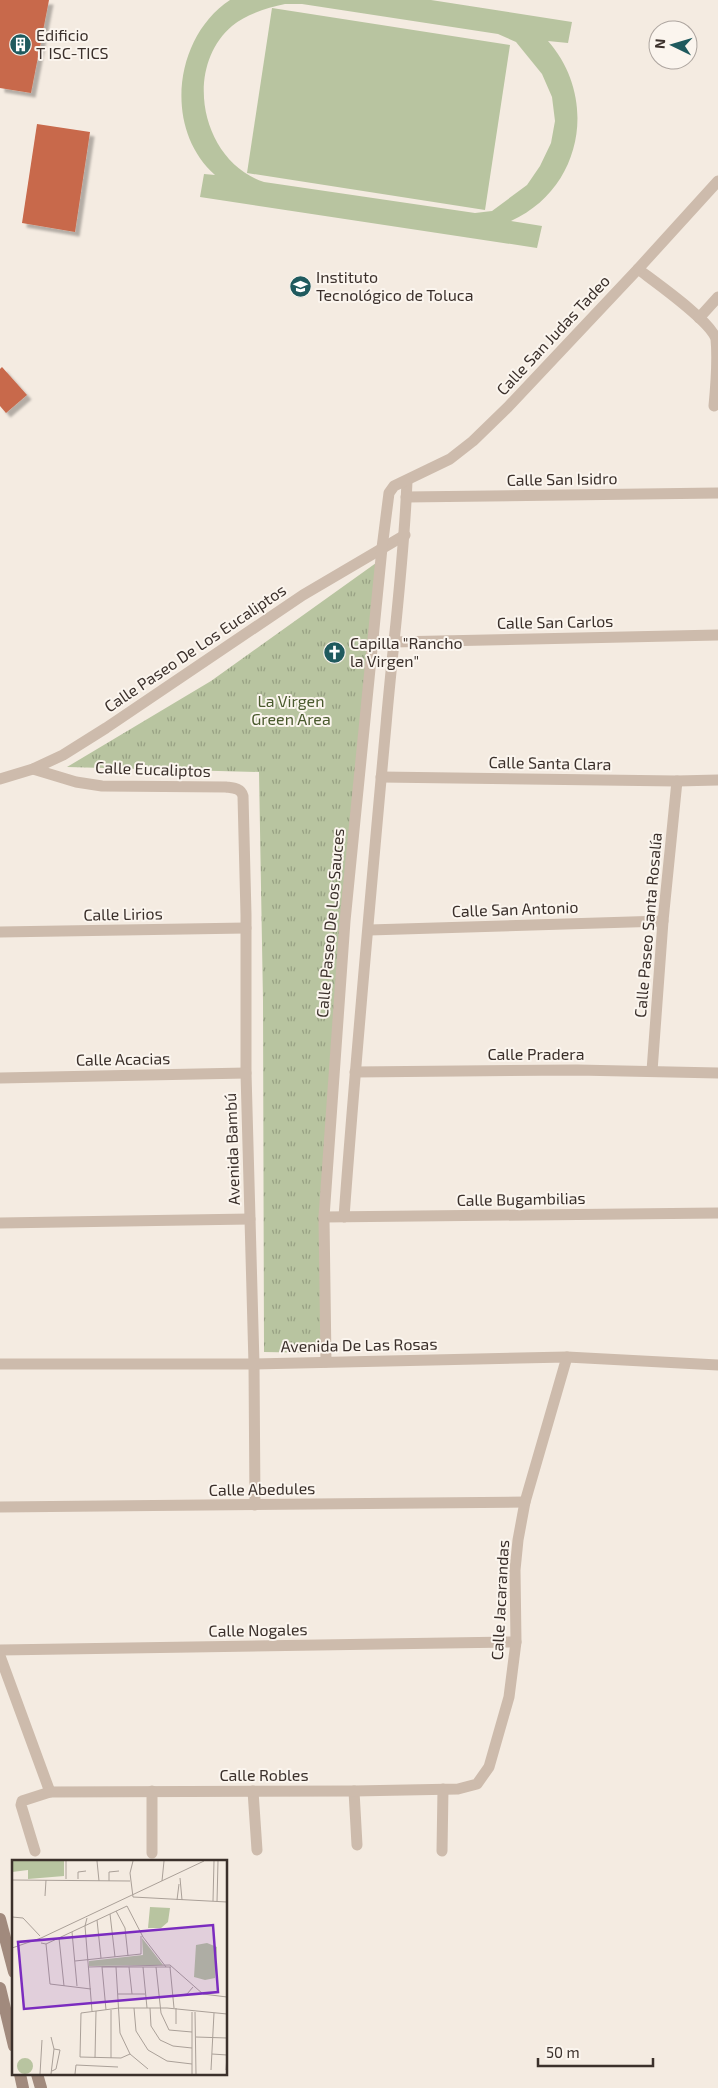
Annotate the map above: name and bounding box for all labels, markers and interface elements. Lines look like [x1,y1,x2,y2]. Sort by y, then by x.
north arrow [648,20,698,70]
place label: Edificio T ISC-TICS [36,25,109,62]
building icon: Edificio T ISC-TICS [8,32,32,56]
text: N [651,38,668,50]
place label: Instituto Tecnológico de Toluca [316,267,473,304]
street label: Calle San Judas Tadeo [492,271,613,399]
school or university icon: Instituto Tecnológico de Toluca [288,274,312,298]
street label: Calle San Isidro [506,468,618,489]
street label: Calle Paseo De Los Eucaliptos [100,580,289,716]
street label: Calle San Carlos [497,611,613,632]
place label: Capilla "Rancho la Virgen" [350,633,463,670]
church icon: Capilla "Rancho la Virgen" [322,640,346,664]
park label: La Virgen Green Area [251,691,331,728]
street label: Calle Santa Clara [488,752,612,773]
street label: Calle Eucaliptos [95,757,211,780]
street label: Calle Paseo De Los Sauces [312,827,347,1019]
street label: Calle Paseo Santa Rosalía [630,832,665,1018]
street label: Calle San Antonio [451,897,579,920]
street label: Calle Lirios [83,903,163,924]
street label: Calle Pradera [487,1044,585,1063]
street label: Calle Acacias [76,1048,170,1069]
street label: Avenida Bambú [220,1093,243,1205]
street label: Calle Bugambilias [456,1188,586,1209]
street label: Avenida De Las Rosas [280,1334,438,1355]
street label: Calle Abedules [209,1478,315,1499]
street label: Calle Jacarandas [487,1539,512,1661]
street label: Calle Nogales [208,1619,308,1640]
street label: Calle Robles [219,1765,309,1784]
inset map [12,1860,228,2076]
scale bar [538,2036,653,2068]
text: 50 m [546,2043,580,2061]

